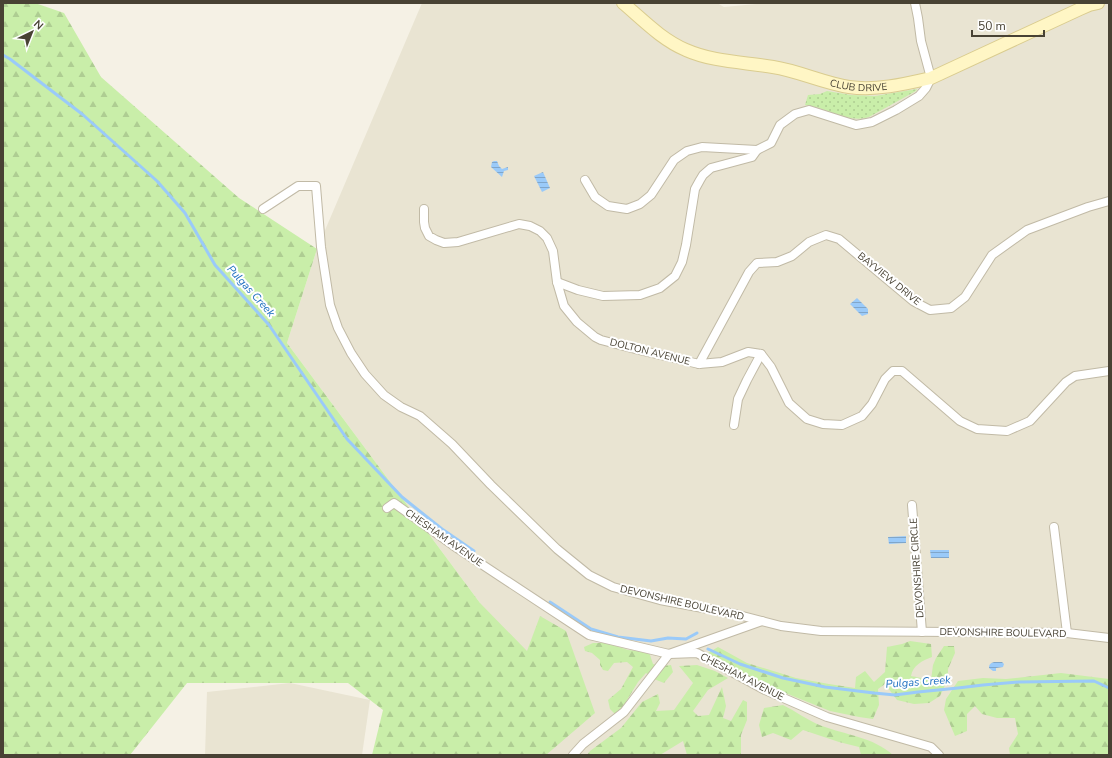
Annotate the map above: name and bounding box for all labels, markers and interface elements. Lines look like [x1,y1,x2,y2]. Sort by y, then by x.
north arrow [12,12,52,52]
scale bar [972,12,1044,38]
text: N [30,17,47,33]
text: 50 m [978,18,1006,34]
street label: CLUB DRIVE [828,76,888,95]
street label: BAYVIEW DRIVE [854,249,924,309]
water label: Pulgas Creek [224,262,279,321]
street label: DOLTON AVENUE [608,335,692,369]
street label: CHESHAM AVENUE [402,506,486,570]
street label: DEVONSHIRE CIRCLE [907,517,927,619]
street label: DEVONSHIRE BOULEVARD [619,582,745,624]
street label: DEVONSHIRE BOULEVARD [939,625,1067,641]
street label: CHESHAM AVENUE [698,650,786,704]
water label: Pulgas Creek [885,672,952,692]

